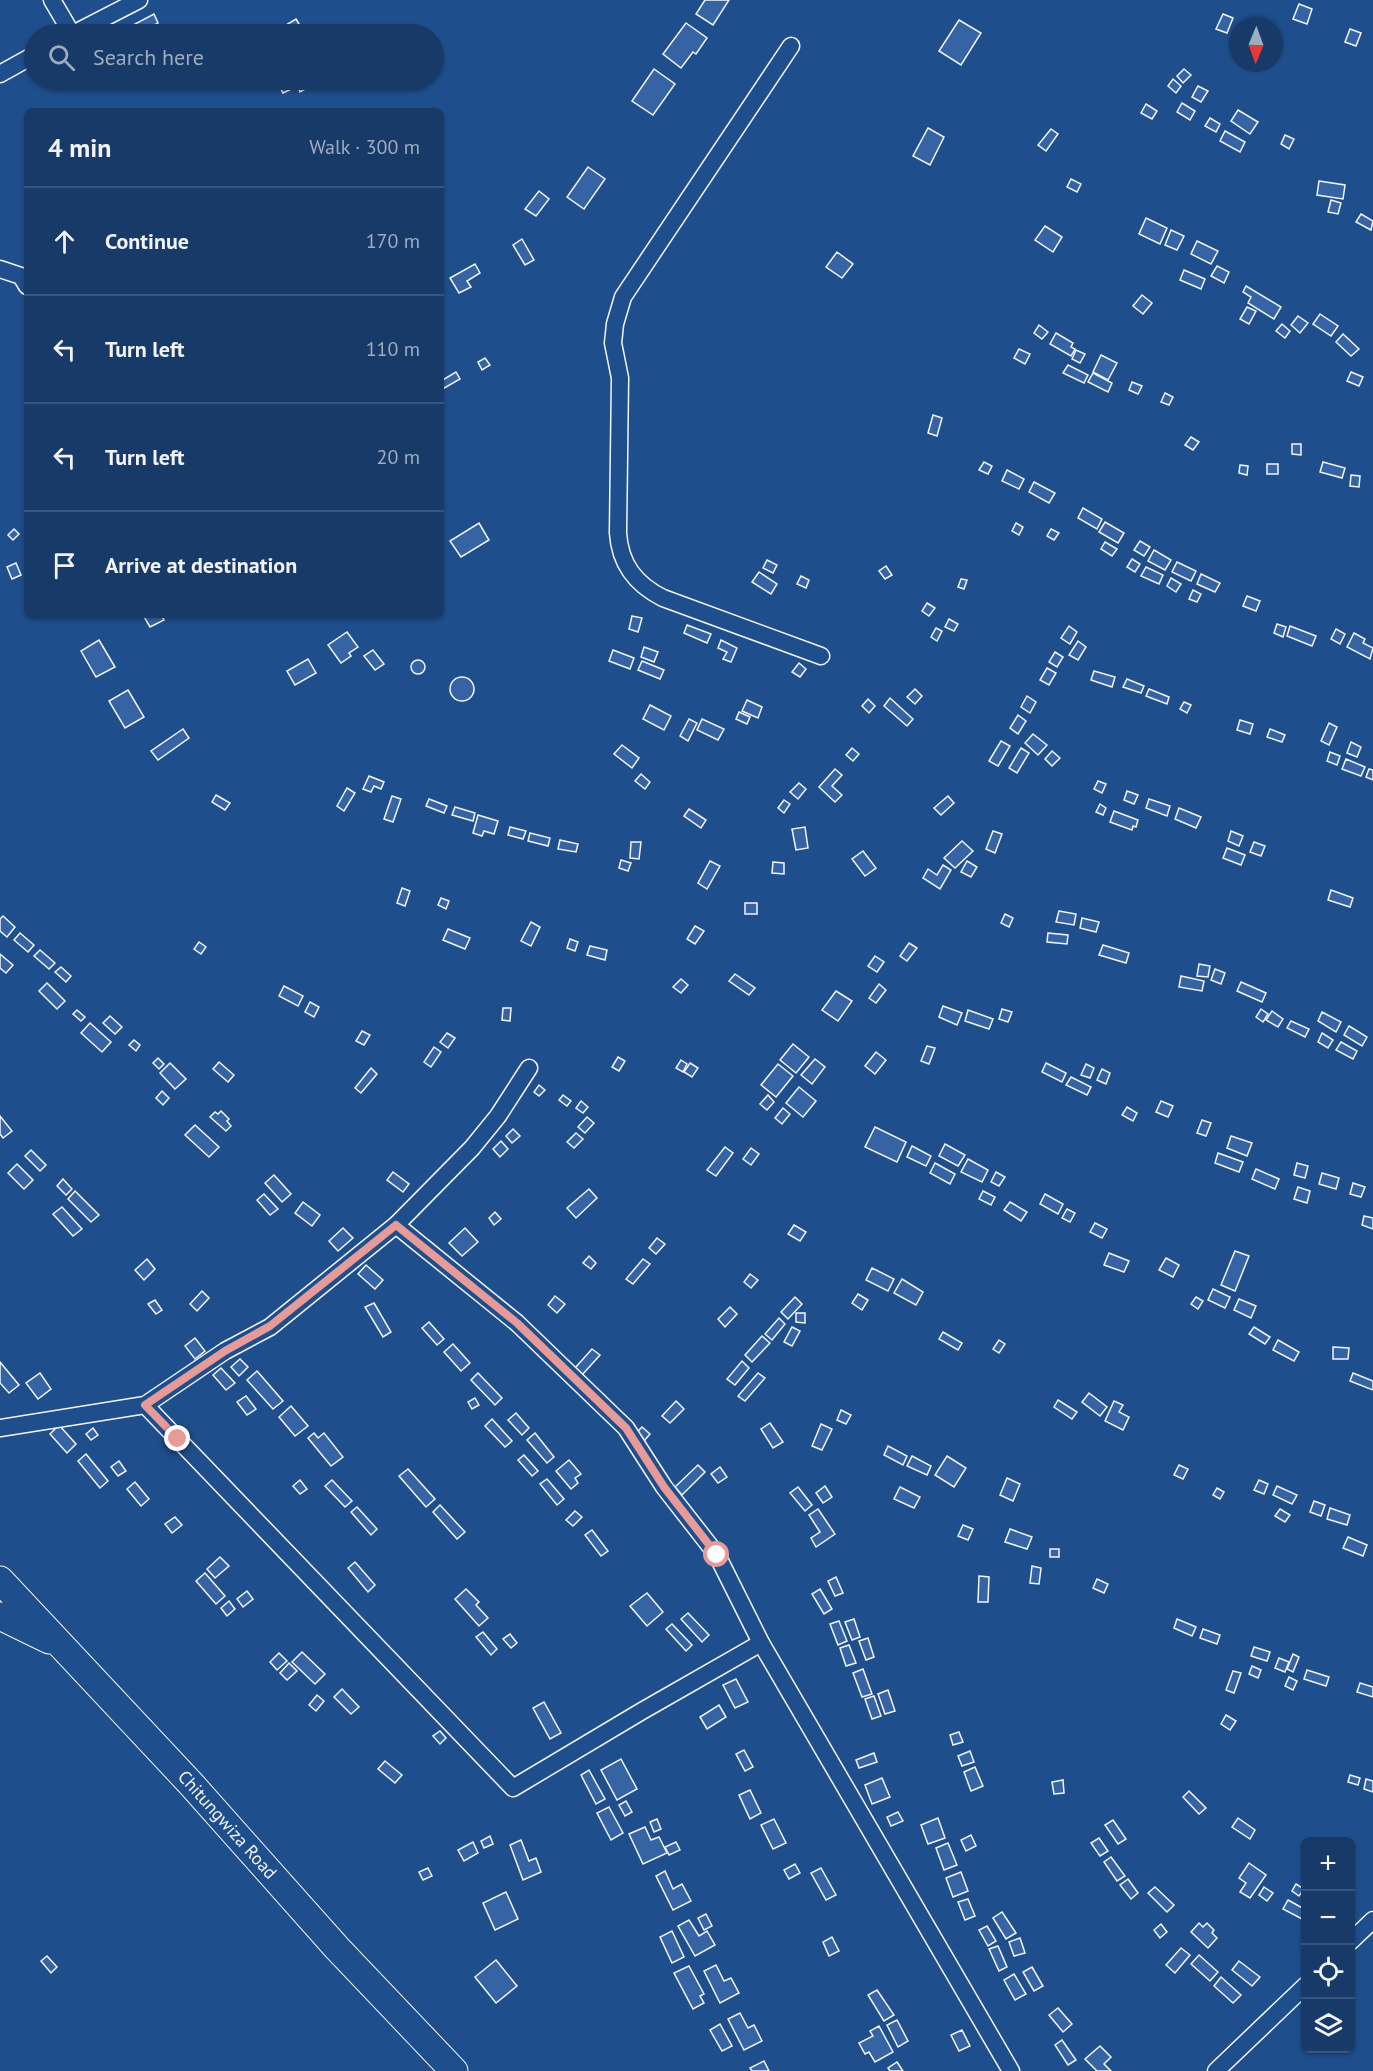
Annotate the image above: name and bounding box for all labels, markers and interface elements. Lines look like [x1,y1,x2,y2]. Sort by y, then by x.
north arrow [1229,18,1283,72]
search box [24,24,444,90]
icon: search [45,41,78,74]
text: Search here [93,43,204,71]
text: 4 min [48,131,111,164]
text: Walk · 300 m [309,134,420,160]
icon: ahead [48,225,81,258]
text: Continue [105,227,189,255]
text: 170 m [366,228,420,254]
icon: left [48,333,81,366]
text: Turn left [105,335,185,363]
text: 110 m [366,336,420,362]
icon: left [48,441,81,474]
text: Turn left [105,443,185,471]
text: 20 m [377,444,420,470]
icon: arrive [48,549,81,582]
text: Arrive at destination [105,551,297,579]
route end [164,1425,190,1451]
route start [703,1541,729,1567]
street label: Chitungwiza Road [173,1765,282,1884]
map controls [1301,1837,1355,2053]
button: + [1301,1837,1355,1891]
button: − [1301,1891,1355,1945]
button: locate [1301,1945,1355,1999]
button: layers [1301,1999,1355,2053]

